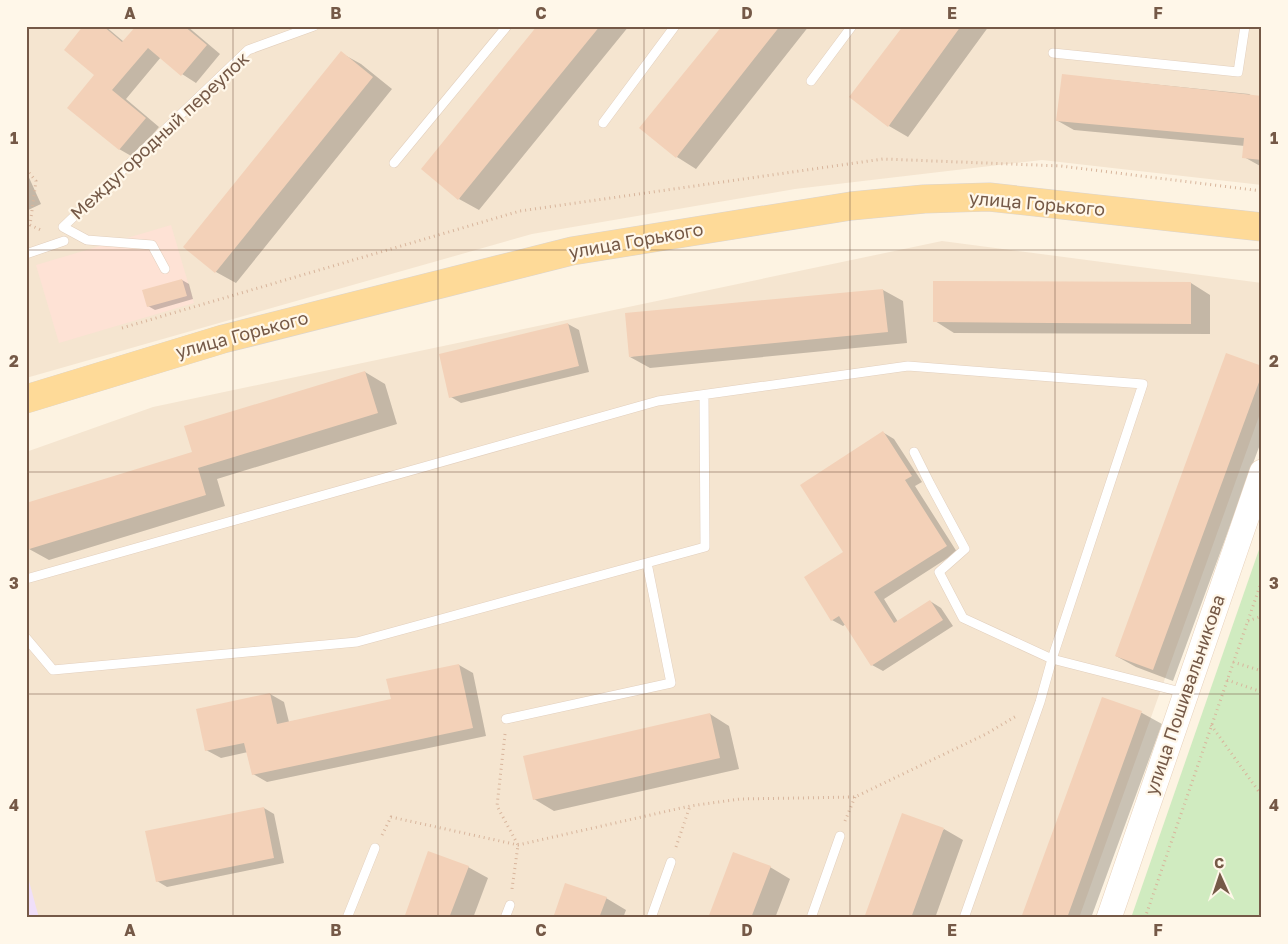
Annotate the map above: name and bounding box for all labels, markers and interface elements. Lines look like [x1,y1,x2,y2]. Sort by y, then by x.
text: A [124,3,136,23]
text: B [330,3,342,23]
text: C [535,3,547,23]
text: D [741,3,753,23]
text: E [947,3,957,23]
text: F [1153,3,1163,23]
street label: Междугородный переулок [66,47,253,224]
text: 1 [10,128,18,148]
text: 1 [1270,128,1278,148]
street label: улица Горького [968,186,1106,220]
street label: улица Горького [567,217,705,263]
street label: улица Горького [173,306,310,362]
text: 2 [9,351,19,371]
text: 2 [1269,351,1279,371]
text: 3 [9,573,19,593]
text: 3 [1269,573,1279,593]
street label: улица Пошивальникова [1139,592,1229,798]
text: 4 [9,795,19,815]
text: 4 [1269,795,1279,815]
north arrow [1196,852,1246,902]
text: С [1214,854,1225,871]
text: A [124,920,136,940]
text: B [330,920,342,940]
text: C [535,920,547,940]
text: D [741,920,753,940]
text: E [947,920,957,940]
text: F [1153,920,1163,940]

